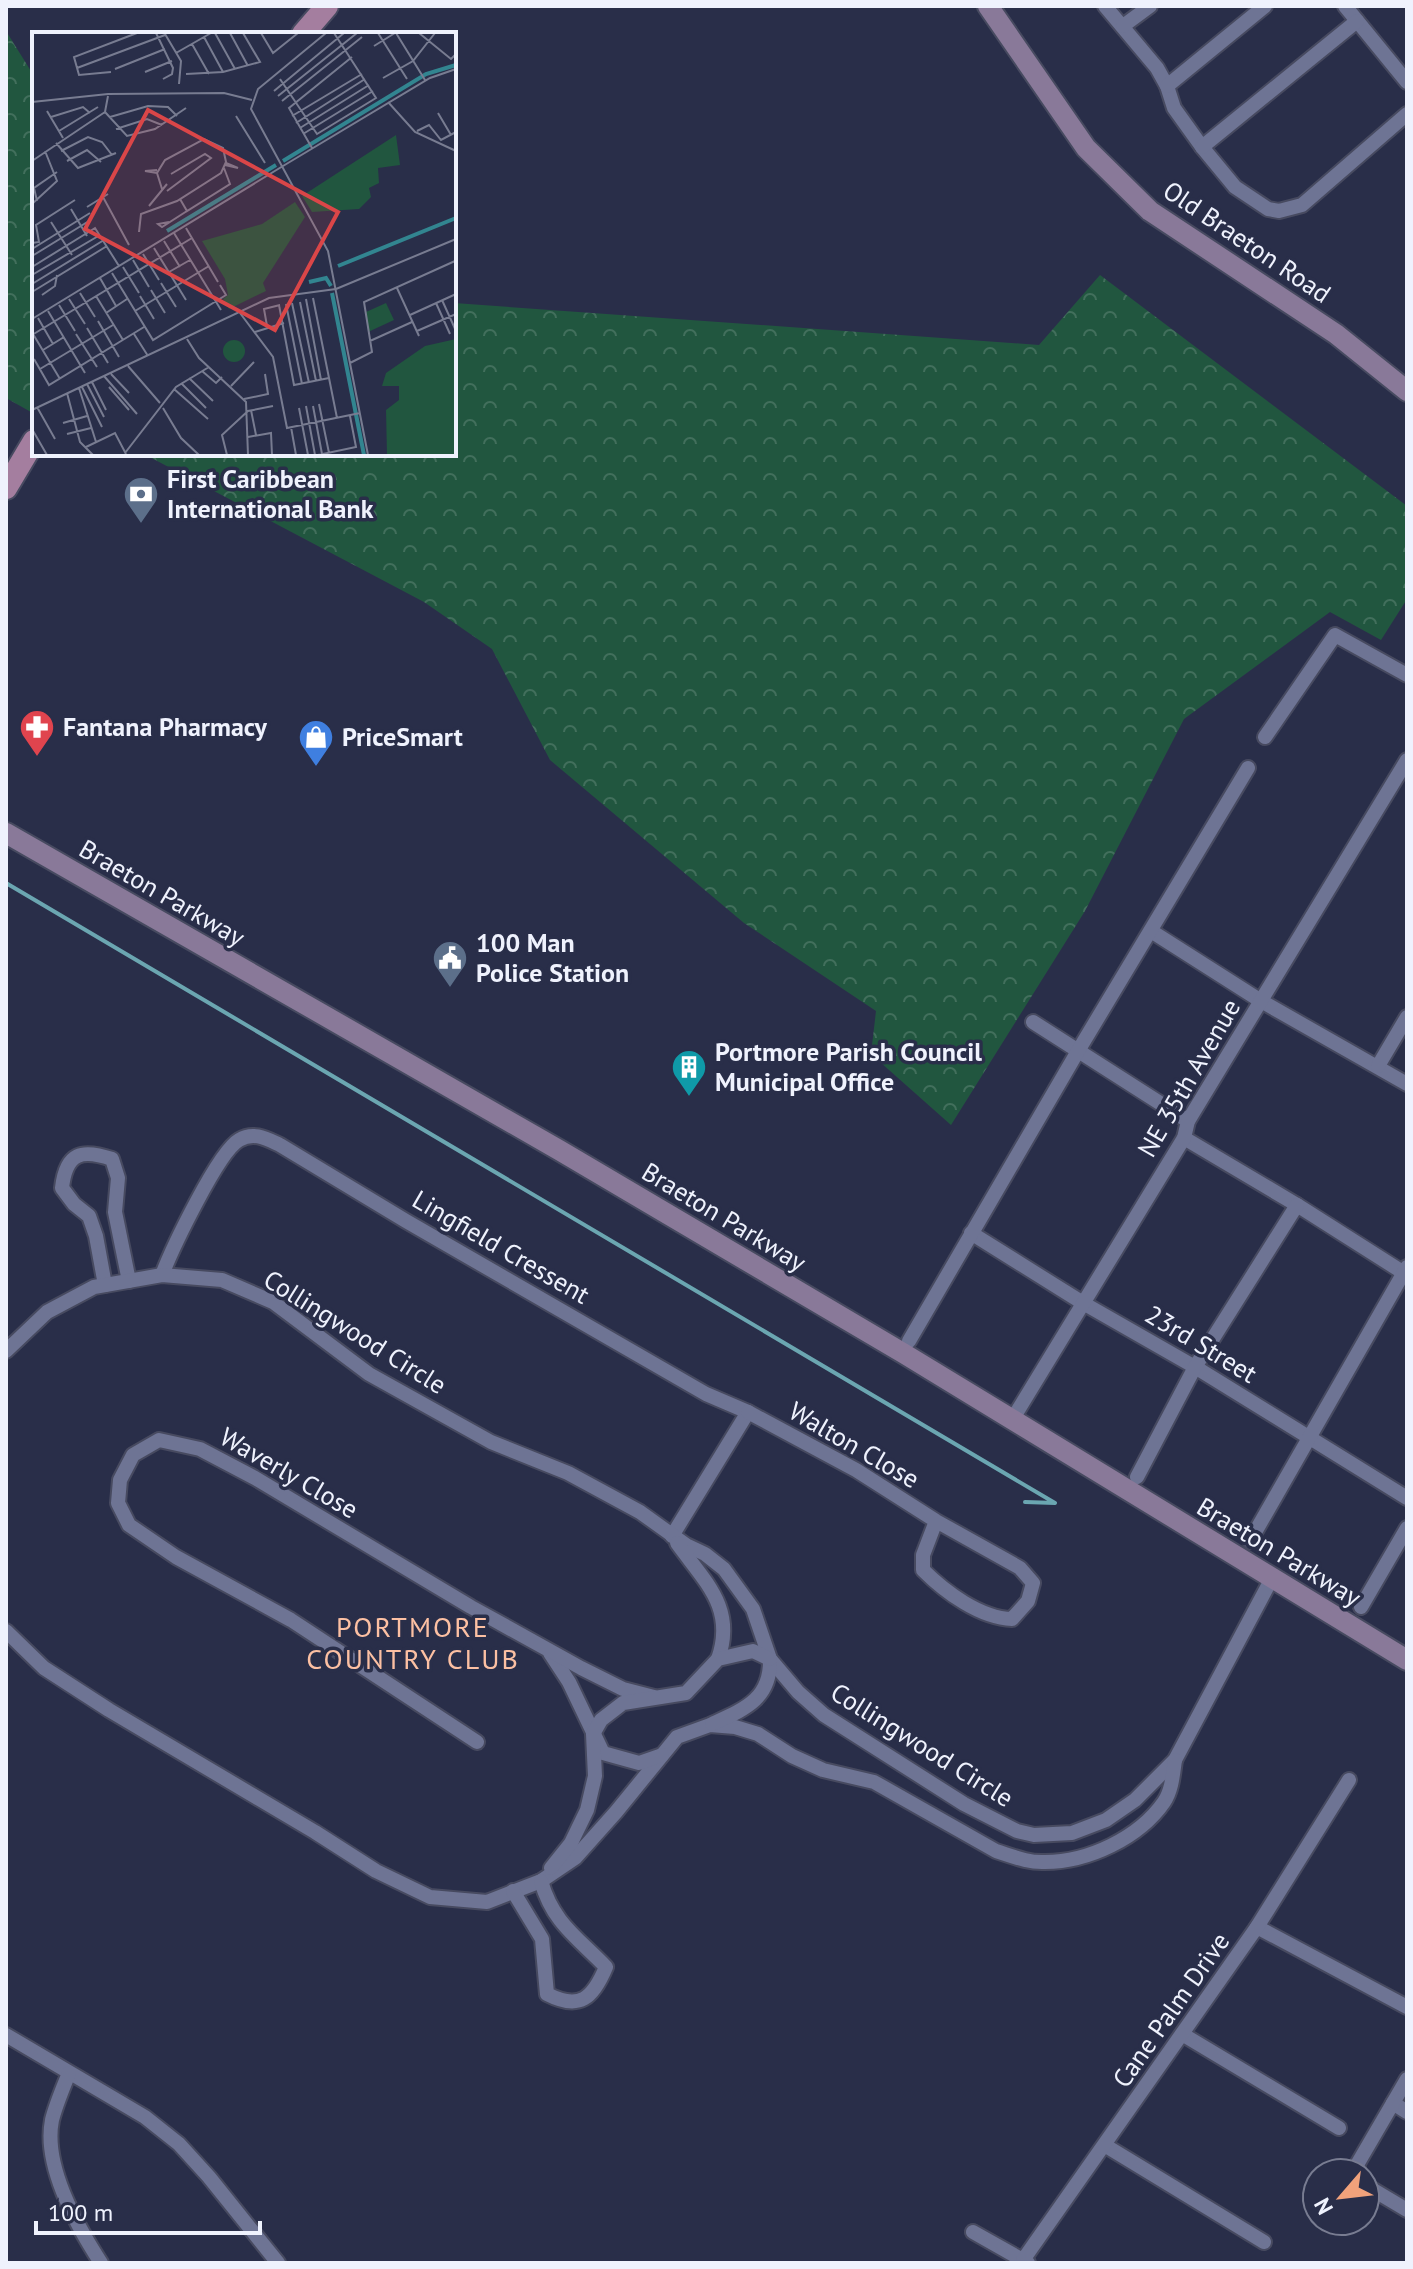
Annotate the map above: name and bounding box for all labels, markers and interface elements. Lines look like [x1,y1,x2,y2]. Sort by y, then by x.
inset map [32,32,456,456]
street label: Old Braeton Road [1157,173,1337,310]
place label: First Caribbean International Bank [167,462,374,525]
bank icon: First Caribbean International Bank [122,475,160,525]
pharmacy icon: Fantana Pharmacy [18,708,56,758]
place label: Fantana Pharmacy [63,710,268,743]
shop icon: PriceSmart [297,718,335,768]
place label: PriceSmart [342,720,463,753]
street label: Braeton Parkway [74,832,251,953]
place label: 100 Man Police Station [476,926,629,989]
public building icon: 100 Man Police Station [431,939,469,989]
street label: NE 35th Avenue [1130,993,1247,1163]
place label: Portmore Parish Council Municipal Office [715,1035,982,1098]
building icon: Portmore Parish Council Municipal Office [670,1048,708,1098]
street label: Braeton Parkway [636,1155,812,1279]
street label: Lingfield Cressent [407,1183,596,1311]
street label: Collingwood Circle [258,1262,453,1401]
street label: 23rd Street [1139,1297,1263,1390]
street label: Walton Close [783,1394,925,1495]
street label: Waverly Close [214,1420,364,1525]
street label: Braeton Parkway [1191,1490,1367,1614]
district label: PORTMORE COUNTRY CLUB [306,1608,520,1677]
street label: Collingwood Circle [825,1675,1020,1814]
street label: Cane Palm Drive [1105,1926,1236,2094]
north arrow [1301,2157,1381,2237]
scale bar [36,2185,260,2235]
text: N [1308,2193,1339,2219]
text: 100 m [48,2197,113,2228]

